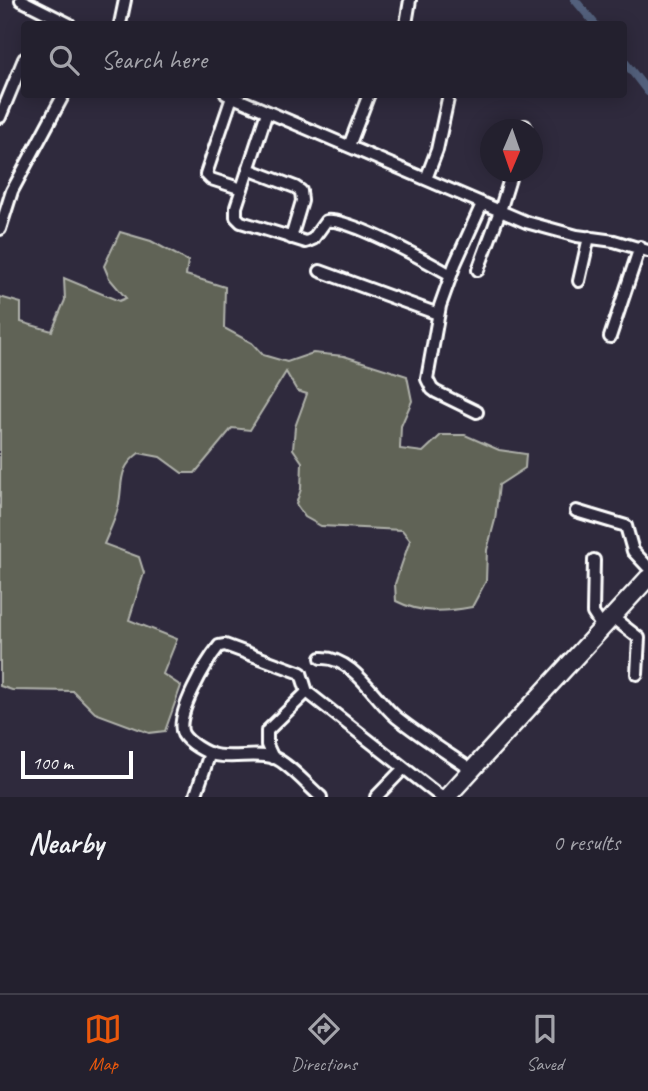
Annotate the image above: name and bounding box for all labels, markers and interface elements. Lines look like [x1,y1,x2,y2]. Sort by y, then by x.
search box [21,21,627,98]
icon: search [45,41,83,79]
text: Search here [101,43,207,76]
north arrow [480,119,543,182]
scale bar [21,748,133,780]
text: 100 m [32,751,73,775]
text: Nearby [28,824,104,862]
text: 0 results [553,828,620,857]
tab: Map [84,1010,122,1076]
tab: Directions [291,1010,357,1076]
tab: Saved [526,1010,564,1076]

